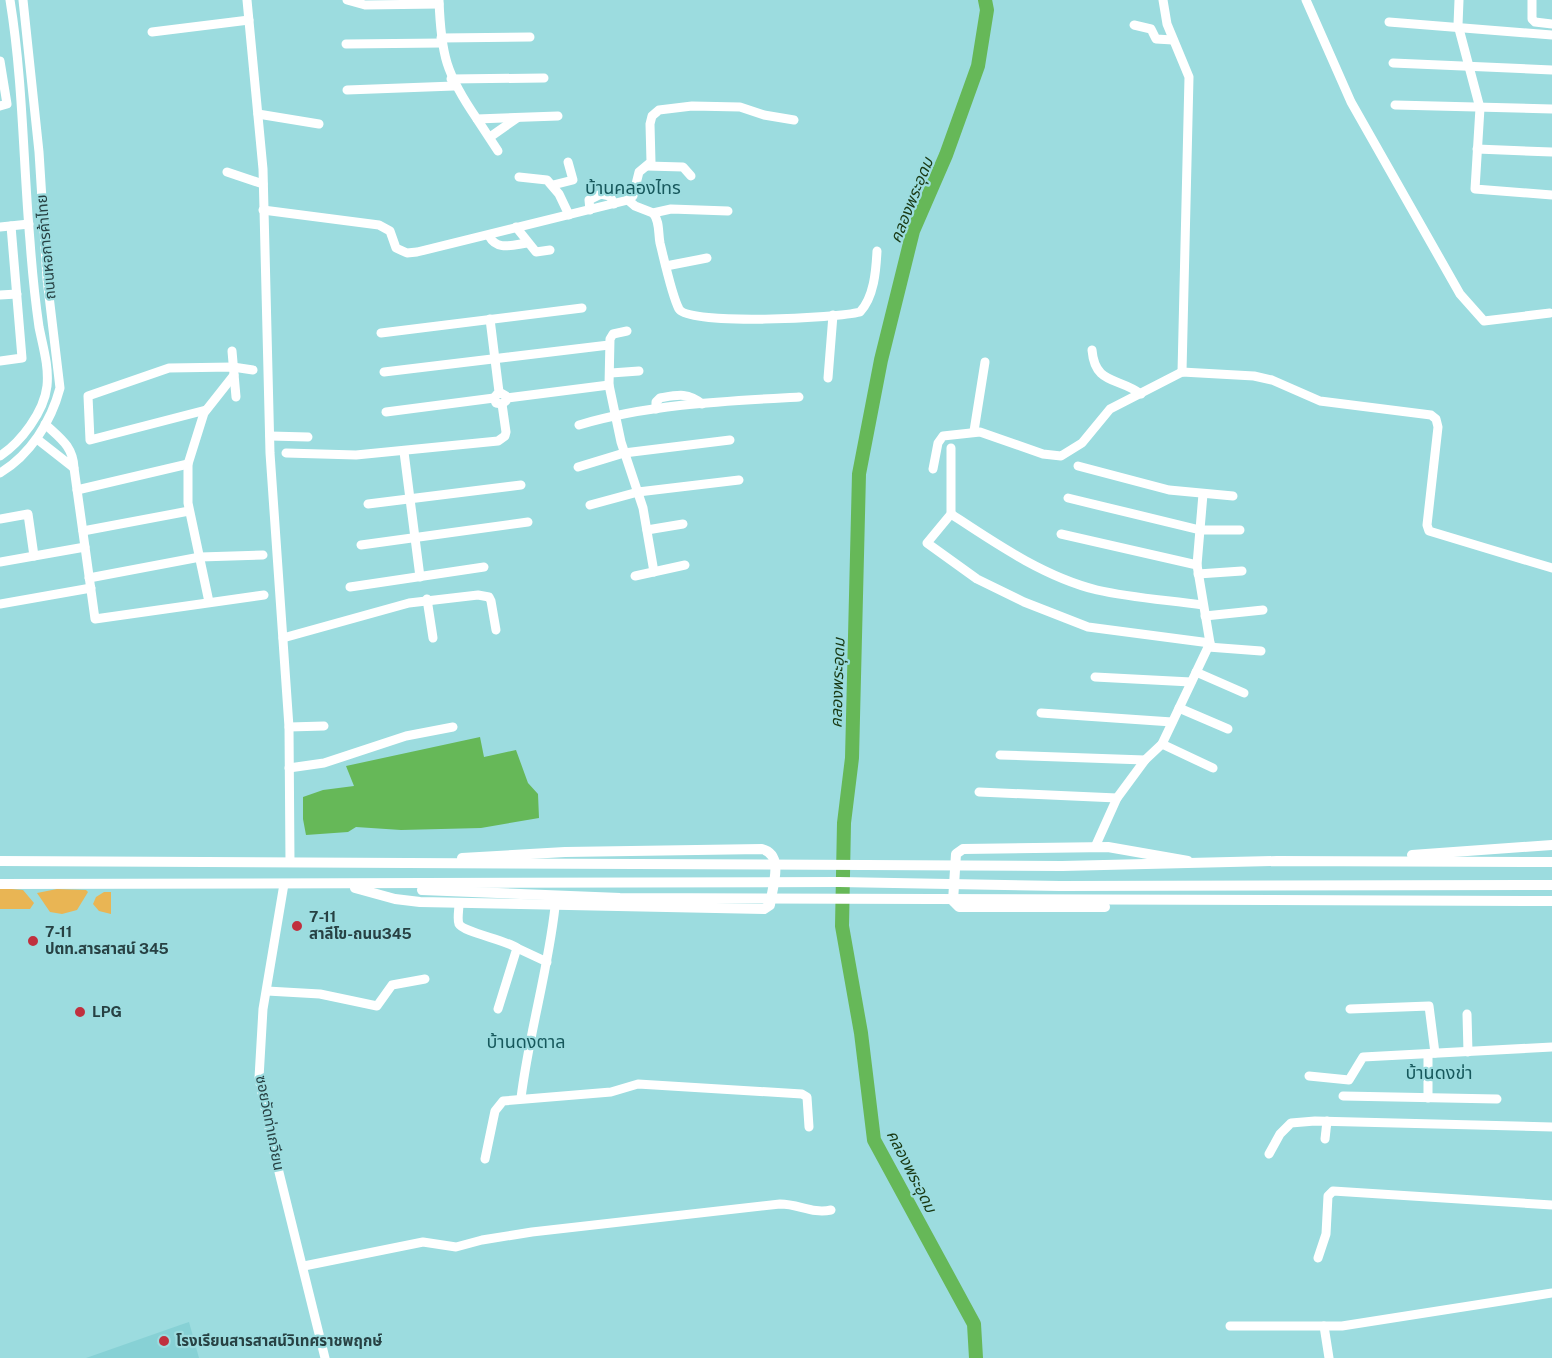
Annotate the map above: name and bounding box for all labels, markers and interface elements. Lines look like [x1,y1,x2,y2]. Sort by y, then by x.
water label: คลองพระอุดม [886,154,938,246]
district label: บ้านคลองไทร [585,177,681,198]
street label: ถนนหอการค้าไทย [32,194,59,300]
water label: คลองพระอุดม [826,637,850,728]
place label: 7-11 สาลีโข-ถนน345 [309,908,412,942]
marker: 7-11 สาลีโข-ถนน345 [290,919,304,933]
place label: 7-11 ปตท.สารสาสน์ 345 [45,923,169,957]
marker: 7-11 ปตท.สารสาสน์ 345 [26,934,40,948]
place label: LPG [92,1003,122,1020]
marker: LPG [73,1005,87,1019]
district label: บ้านดงตาล [486,1031,566,1052]
district label: บ้านดงข่า [1405,1062,1473,1083]
street label: ซอยวัดท่าเกวียน [253,1074,288,1172]
water label: คลองพระอุดม [882,1127,941,1217]
place label: โรงเรียนสารสาสน์วิเทศราชพฤกษ์ [176,1332,382,1349]
marker: โรงเรียนสารสาสน์วิเทศราชพฤกษ์ [157,1334,171,1348]

